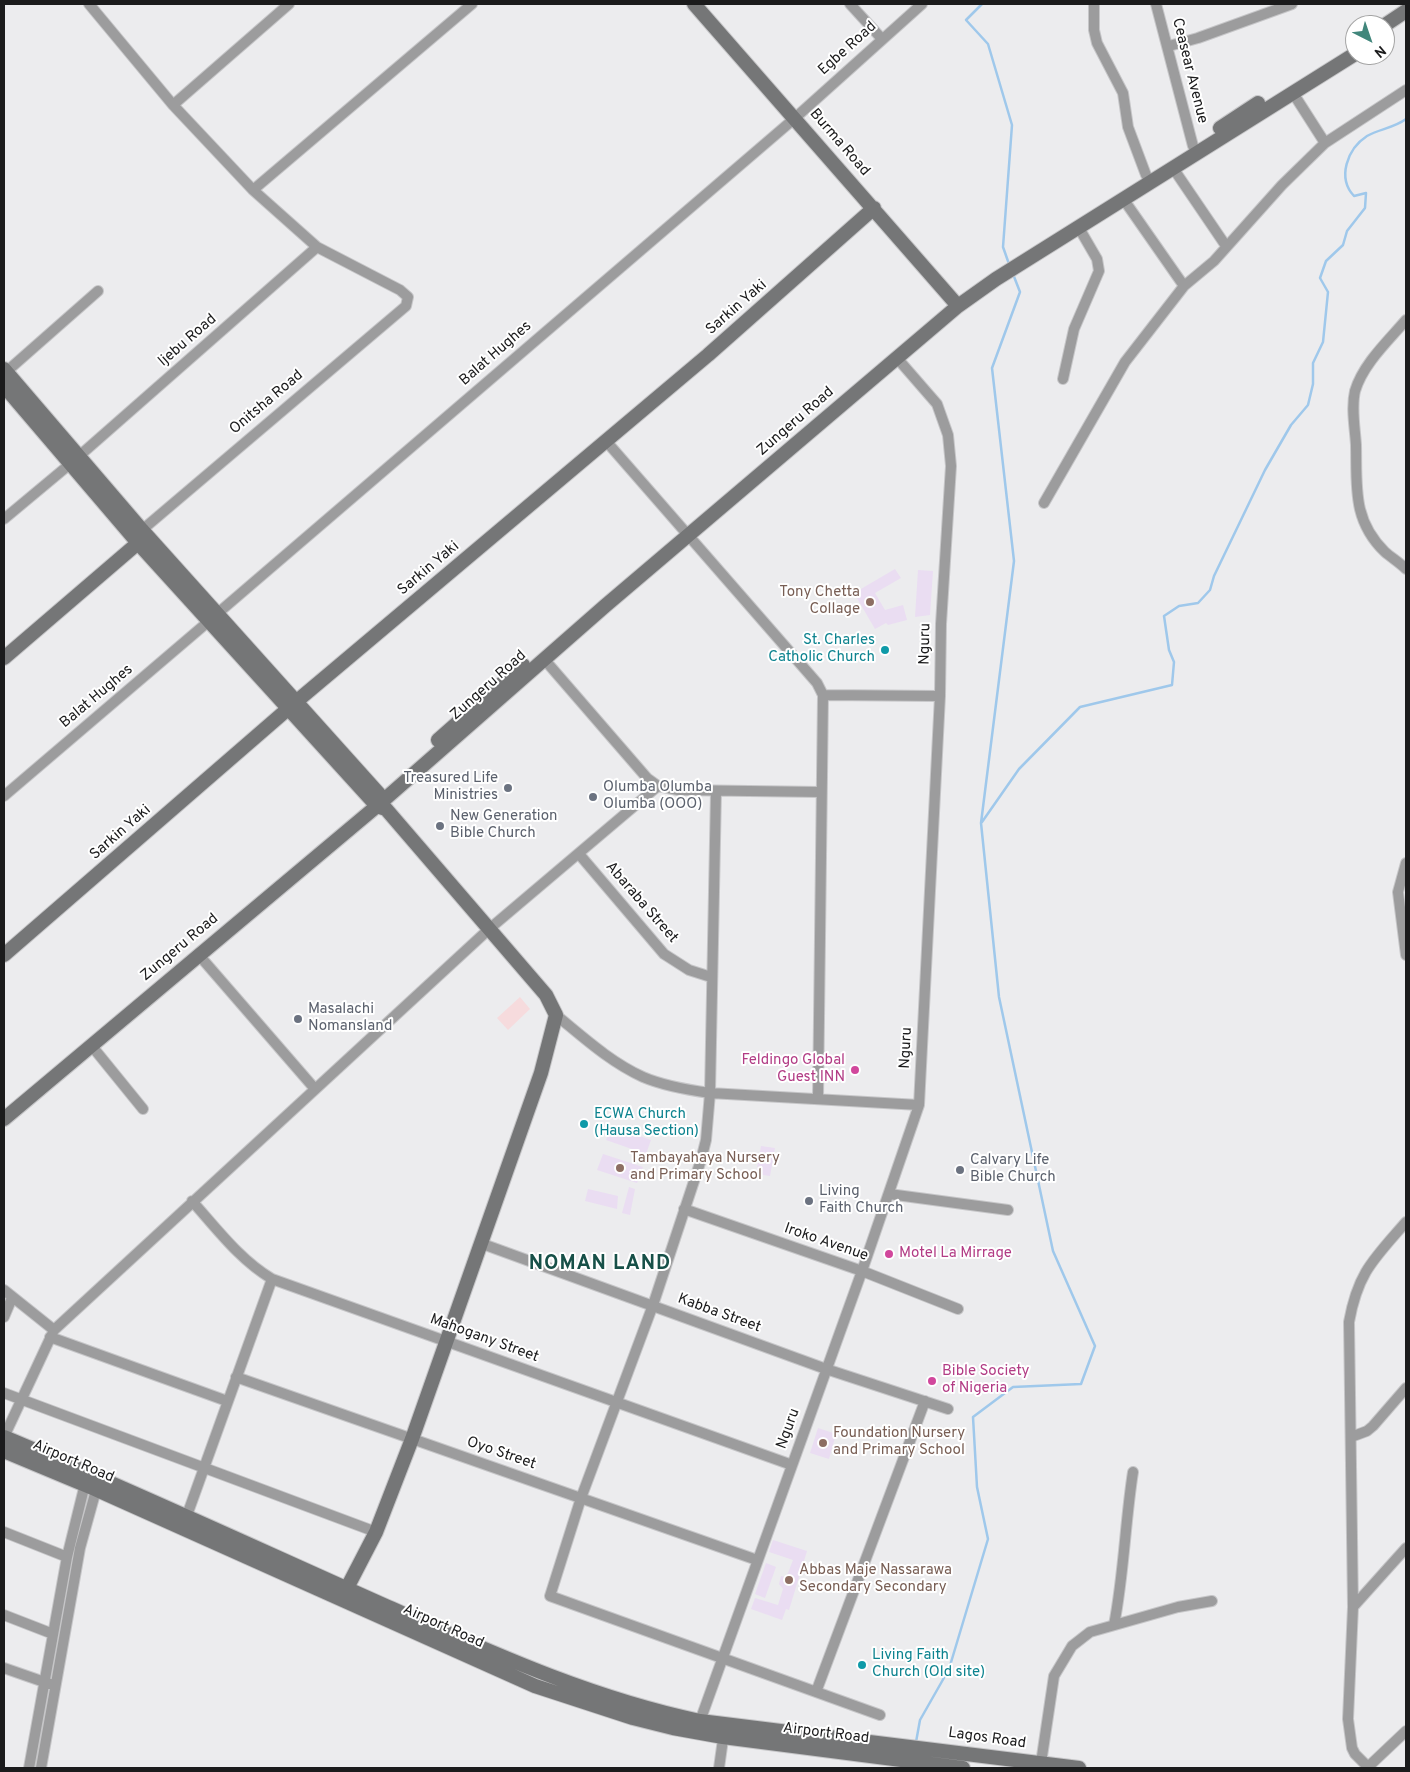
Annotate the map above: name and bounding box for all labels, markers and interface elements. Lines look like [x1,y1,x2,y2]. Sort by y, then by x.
north arrow [1345,15,1395,65]
street label: Ceasear Avenue [1167,16,1211,126]
street label: Egbe Road [815,18,881,80]
text: N [1370,41,1389,61]
street label: Burma Road [805,106,873,180]
street label: Sarkin Yaki [703,277,771,339]
street label: Ijebu Road [155,311,221,371]
street label: Balat Hughes [456,318,536,390]
street label: Onitsha Road [227,367,307,439]
street label: Zungeru Road [754,384,838,460]
street label: Sarkin Yaki [395,538,463,600]
place label: Tony Chetta Collage [779,584,860,619]
marker: Tony Chetta Collage [864,596,876,608]
street label: Nguru [917,623,935,665]
place label: St. Charles Catholic Church [768,632,875,667]
marker: St. Charles Catholic Church [879,644,891,656]
street label: Zungeru Road [447,647,531,725]
street label: Balat Hughes [57,661,137,733]
place label: Treasured Life Ministries [403,770,498,805]
place label: Olumba Olumba Olumba (OOO) [603,779,712,814]
marker: Treasured Life Ministries [502,782,514,794]
marker: Olumba Olumba Olumba (OOO) [587,791,599,803]
street label: Sarkin Yaki [87,802,155,864]
place label: New Generation Bible Church [450,808,557,843]
marker: New Generation Bible Church [434,820,446,832]
street label: Abaraba Street [601,859,681,947]
street label: Zungeru Road [137,910,223,986]
place label: Masalachi Nomansland [308,1001,392,1036]
marker: Masalachi Nomansland [292,1013,304,1025]
street label: Nguru [897,1027,917,1069]
place label: Feldingo Global Guest INN [742,1052,845,1087]
marker: Feldingo Global Guest INN [849,1064,861,1076]
place label: ECWA Church (Hausa Section) [594,1106,699,1141]
marker: ECWA Church (Hausa Section) [578,1118,590,1130]
place label: Tambayahaya Nursery and Primary School [630,1150,780,1185]
place label: Calvary Life Bible Church [970,1152,1056,1187]
marker: Tambayahaya Nursery and Primary School [614,1162,626,1174]
marker: Calvary Life Bible Church [954,1164,966,1176]
place label: Living Faith Church [819,1183,903,1218]
marker: Living Faith Church [803,1195,815,1207]
street label: Iroko Avenue [782,1220,870,1266]
place label: Motel La Mirrage [899,1245,1012,1263]
marker: Motel La Mirrage [883,1248,895,1260]
district label: NOMAN LAND [528,1253,672,1277]
street label: Kabba Street [675,1291,763,1337]
street label: Mahogany Street [427,1311,541,1367]
place label: Bible Society of Nigeria [942,1363,1029,1398]
marker: Bible Society of Nigeria [926,1375,938,1387]
street label: Nguru [773,1406,805,1452]
place label: Foundation Nursery and Primary School [833,1425,965,1460]
street label: Oyo Street [464,1434,538,1474]
street label: Airport Road [30,1437,116,1487]
marker: Foundation Nursery and Primary School [817,1437,829,1449]
place label: Abbas Maje Nassarawa Secondary Secondary [799,1562,952,1597]
marker: Abbas Maje Nassarawa Secondary Secondary [783,1574,795,1586]
street label: Airport Road [400,1601,486,1653]
place label: Living Faith Church (Old site) [872,1647,985,1682]
marker: Living Faith Church (Old site) [856,1659,868,1671]
street label: Airport Road [782,1720,870,1748]
street label: Lagos Road [947,1725,1027,1753]

